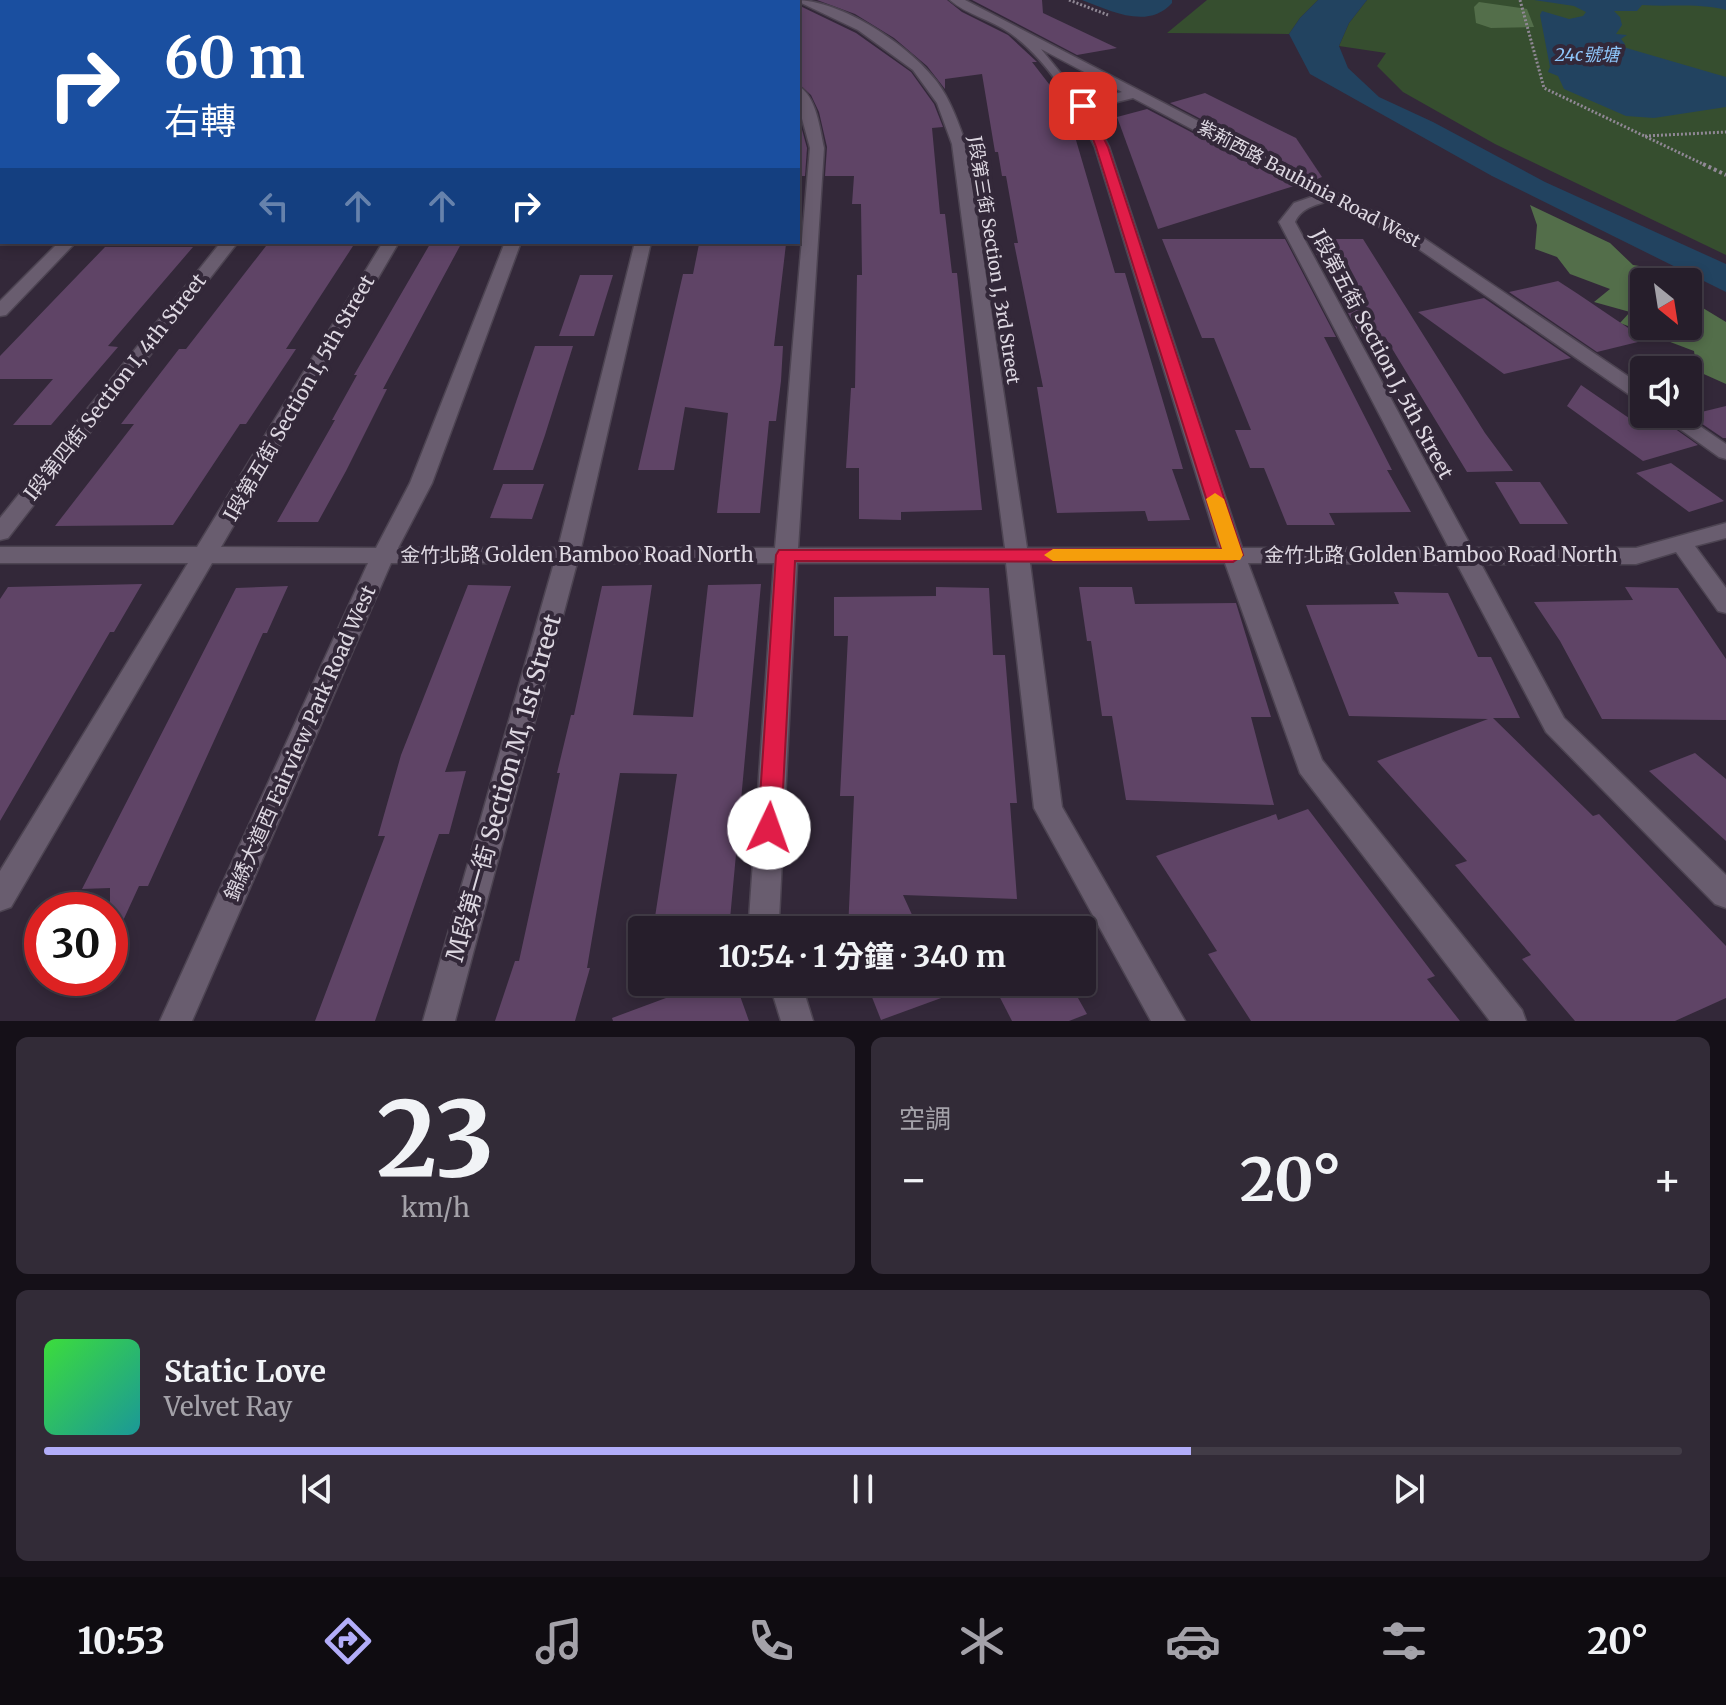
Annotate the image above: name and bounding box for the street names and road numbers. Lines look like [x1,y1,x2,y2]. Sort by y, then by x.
street label: 紫荊西路 Bauhinia Road West [1194,115,1425,252]
street label: J段第三街 Section J, 3rd Street [963,133,1025,386]
street label: J段第五街 Section J, 5th Street [1305,224,1459,483]
street label: I段第四街 Section I, 4th Street [18,268,211,505]
street label: I段第五街 Section I, 5th Street [218,270,380,525]
street label: 金竹北路 Golden Bamboo Road North [400,542,754,567]
street label: 金竹北路 Golden Bamboo Road North [1264,542,1618,567]
street label: 錦綉大道西 Fairview Park Road West [218,581,381,904]
street label: M段第一街 Section M, 1st Street [439,610,568,965]

